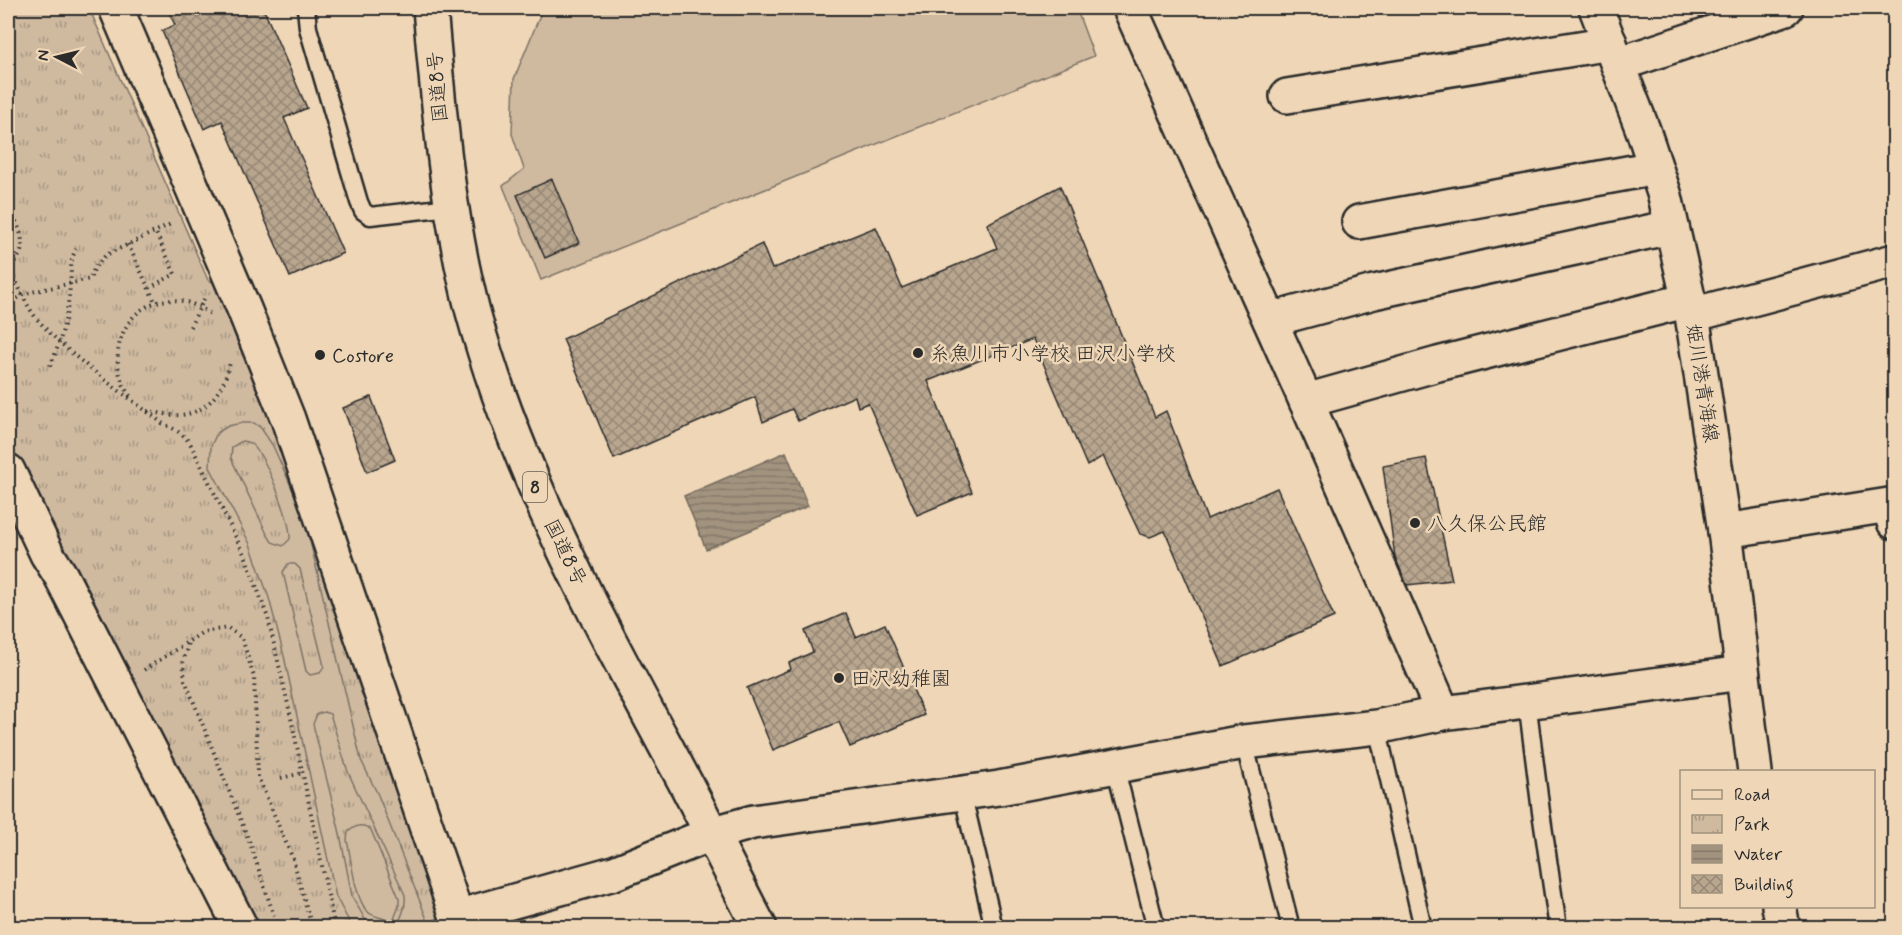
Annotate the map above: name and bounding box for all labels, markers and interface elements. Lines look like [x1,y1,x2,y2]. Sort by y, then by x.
north arrow [27,27,87,87]
text: N [33,49,55,62]
street label: 国道8号 [422,50,455,124]
street label: 姫川港青海線 [1679,322,1724,445]
place label: 糸魚川市小学校 田沢小学校 [930,341,1175,368]
place label: Costore [332,343,394,370]
marker: 糸魚川市小学校 田沢小学校 [911,346,925,360]
marker: Costore [313,348,327,362]
road number: 8 [523,472,547,502]
place label: 八久保公民館 [1427,511,1547,538]
street label: 国道8号 [537,515,592,591]
marker: 八久保公民館 [1408,516,1422,530]
place label: 田沢幼稚園 [851,666,951,693]
marker: 田沢幼稚園 [832,671,846,685]
legend [1680,770,1875,908]
text: Road [1734,783,1770,807]
text: Park [1734,813,1770,837]
text: Water [1734,843,1783,867]
text: Building [1734,873,1794,899]

